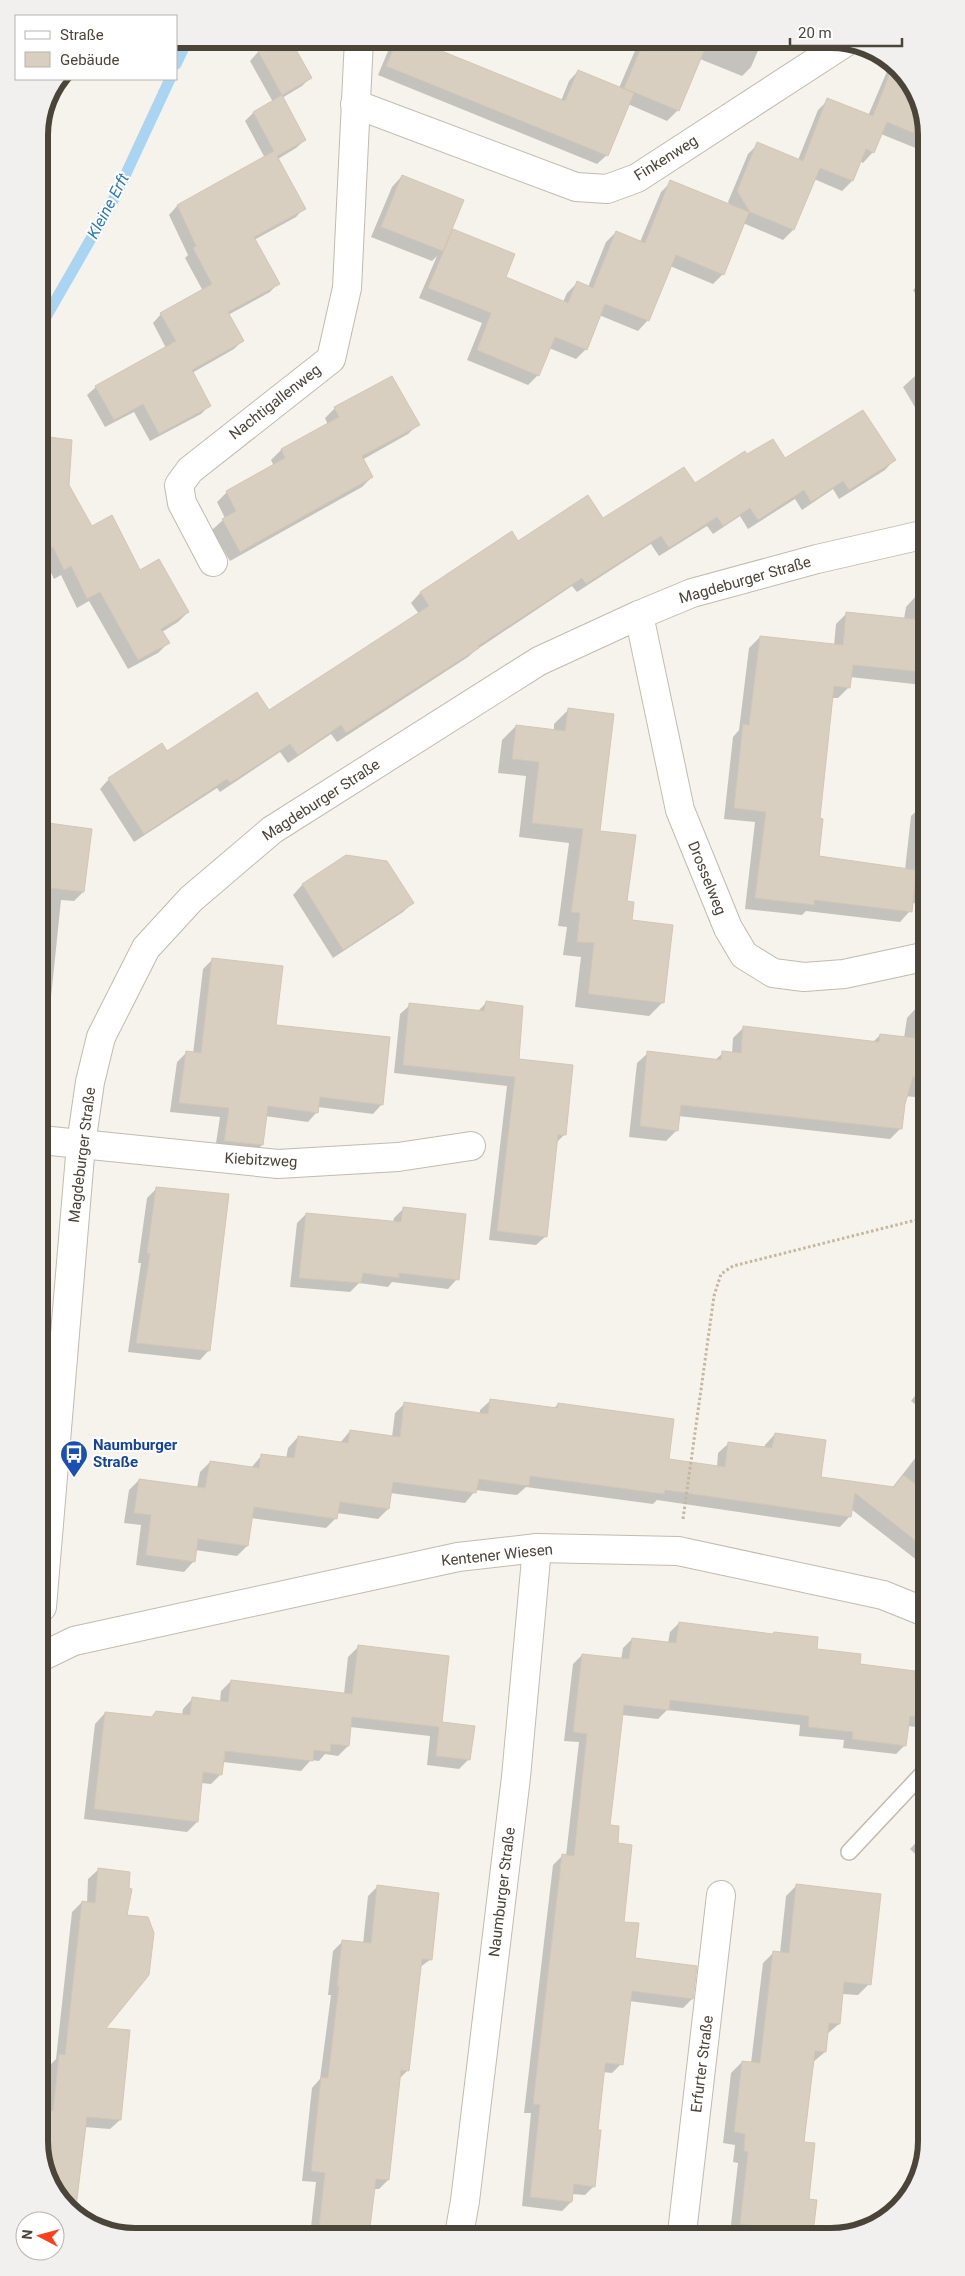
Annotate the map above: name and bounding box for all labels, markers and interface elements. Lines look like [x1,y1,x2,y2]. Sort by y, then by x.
legend [15,15,178,80]
scale bar [790,15,902,47]
text: 20 m [798,24,832,42]
text: Straße [60,26,104,44]
text: Gebäude [60,51,119,69]
street label: Finkenweg [631,131,701,185]
water label: Kleine Erft [83,169,133,242]
street label: Nachtigallenweg [226,361,324,443]
street label: Magdeburger Straße [677,553,813,607]
street label: Magdeburger Straße [259,755,383,845]
street label: Drosselweg [684,838,730,918]
street label: Magdeburger Straße [65,1086,99,1224]
street label: Kiebitzweg [224,1149,298,1171]
place label: Naumburger Straße [93,1436,178,1471]
bus stop icon: Naumburger Straße [59,1439,89,1478]
street label: Kentener Wiesen [440,1540,554,1570]
street label: Naumburger Straße [485,1826,519,1958]
street label: Erfurter Straße [687,2014,717,2114]
north arrow [15,2211,65,2261]
text: N [19,2229,36,2240]

